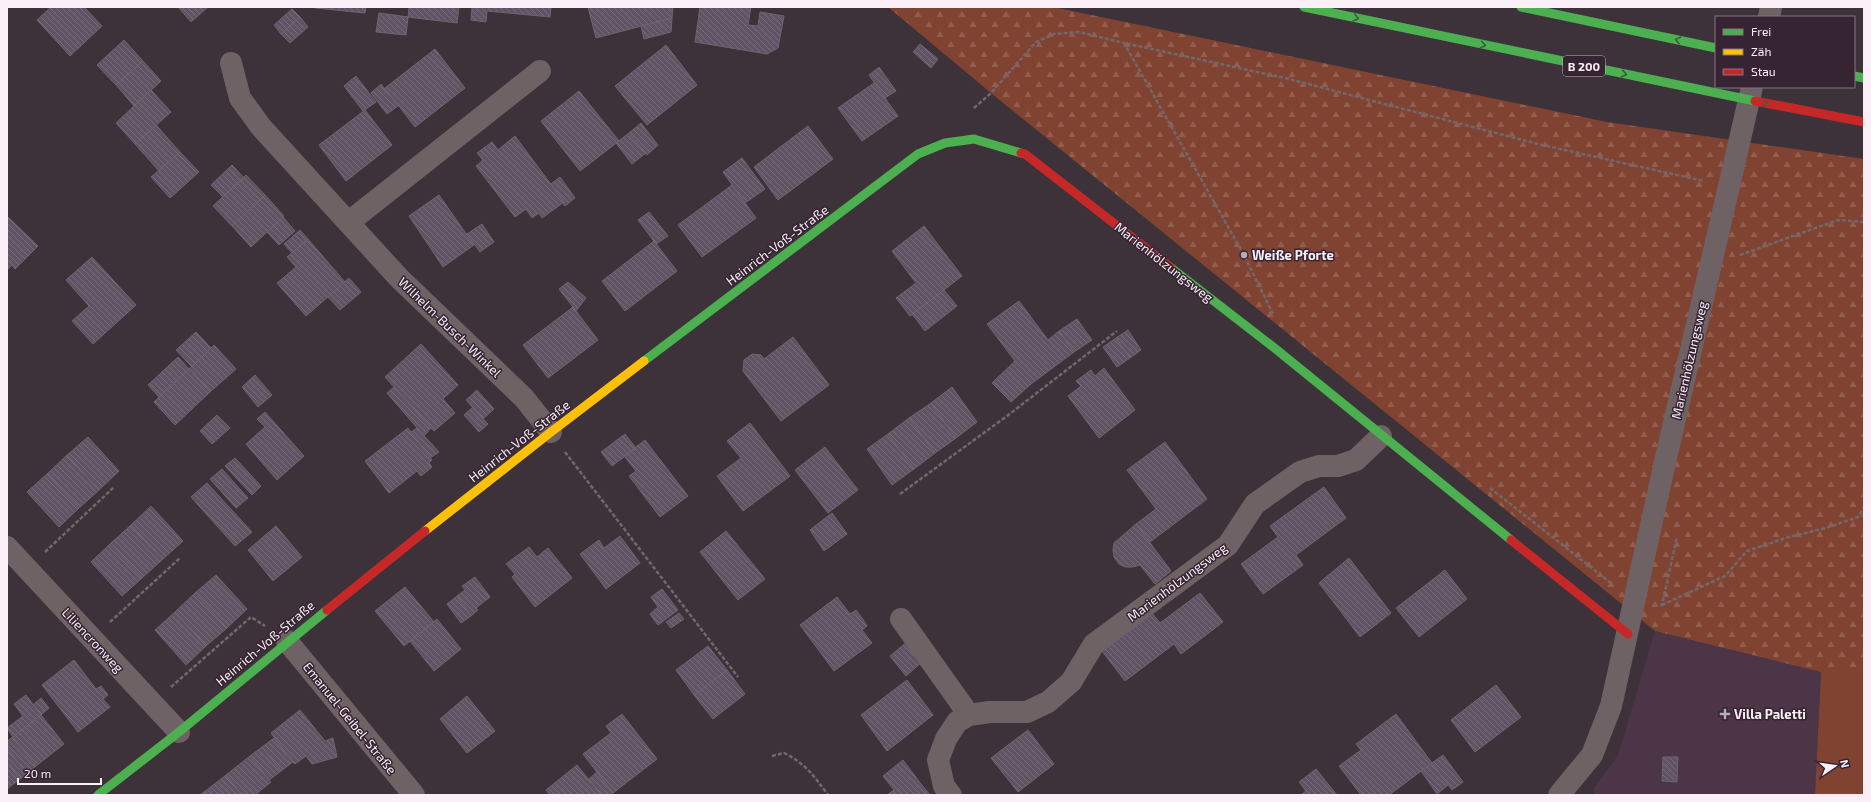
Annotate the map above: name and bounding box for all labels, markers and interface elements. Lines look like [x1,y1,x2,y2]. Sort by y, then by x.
one-way arrow [1353,13,1359,21]
legend [1715,16,1855,88]
text: Frei [1751,24,1771,38]
one-way arrow [1675,36,1681,44]
one-way arrow [1480,40,1487,48]
text: Zäh [1751,44,1771,58]
road number: B 200 [1563,56,1605,76]
text: Stau [1751,64,1776,78]
one-way arrow [1621,70,1628,78]
one-way arrow [1762,99,1769,107]
street label: Heinrich-Voß-Straße [723,201,831,289]
street label: Marienhölzungsweg [1112,219,1216,305]
place label: Weiße Pforte [1252,247,1334,263]
marker: Weiße Pforte [1239,250,1249,260]
street label: Wilhelm-Busch-Winkel [395,274,505,380]
street label: Marienhölzungsweg [1668,299,1710,421]
street label: Heinrich-Voß-Straße [465,397,573,485]
street label: Marienhölzungsweg [1124,539,1230,625]
street label: Heinrich-Voß-Straße [212,597,318,689]
street label: Liliencronweg [59,604,127,676]
street label: Emanuel-Geibel-Straße [300,659,400,777]
place label: Villa Paletti [1734,706,1806,722]
marker: Villa Paletti [1719,708,1731,720]
north arrow [1815,746,1855,786]
text: N [1838,758,1852,769]
scale bar [18,760,101,786]
text: 20 m [24,766,51,780]

